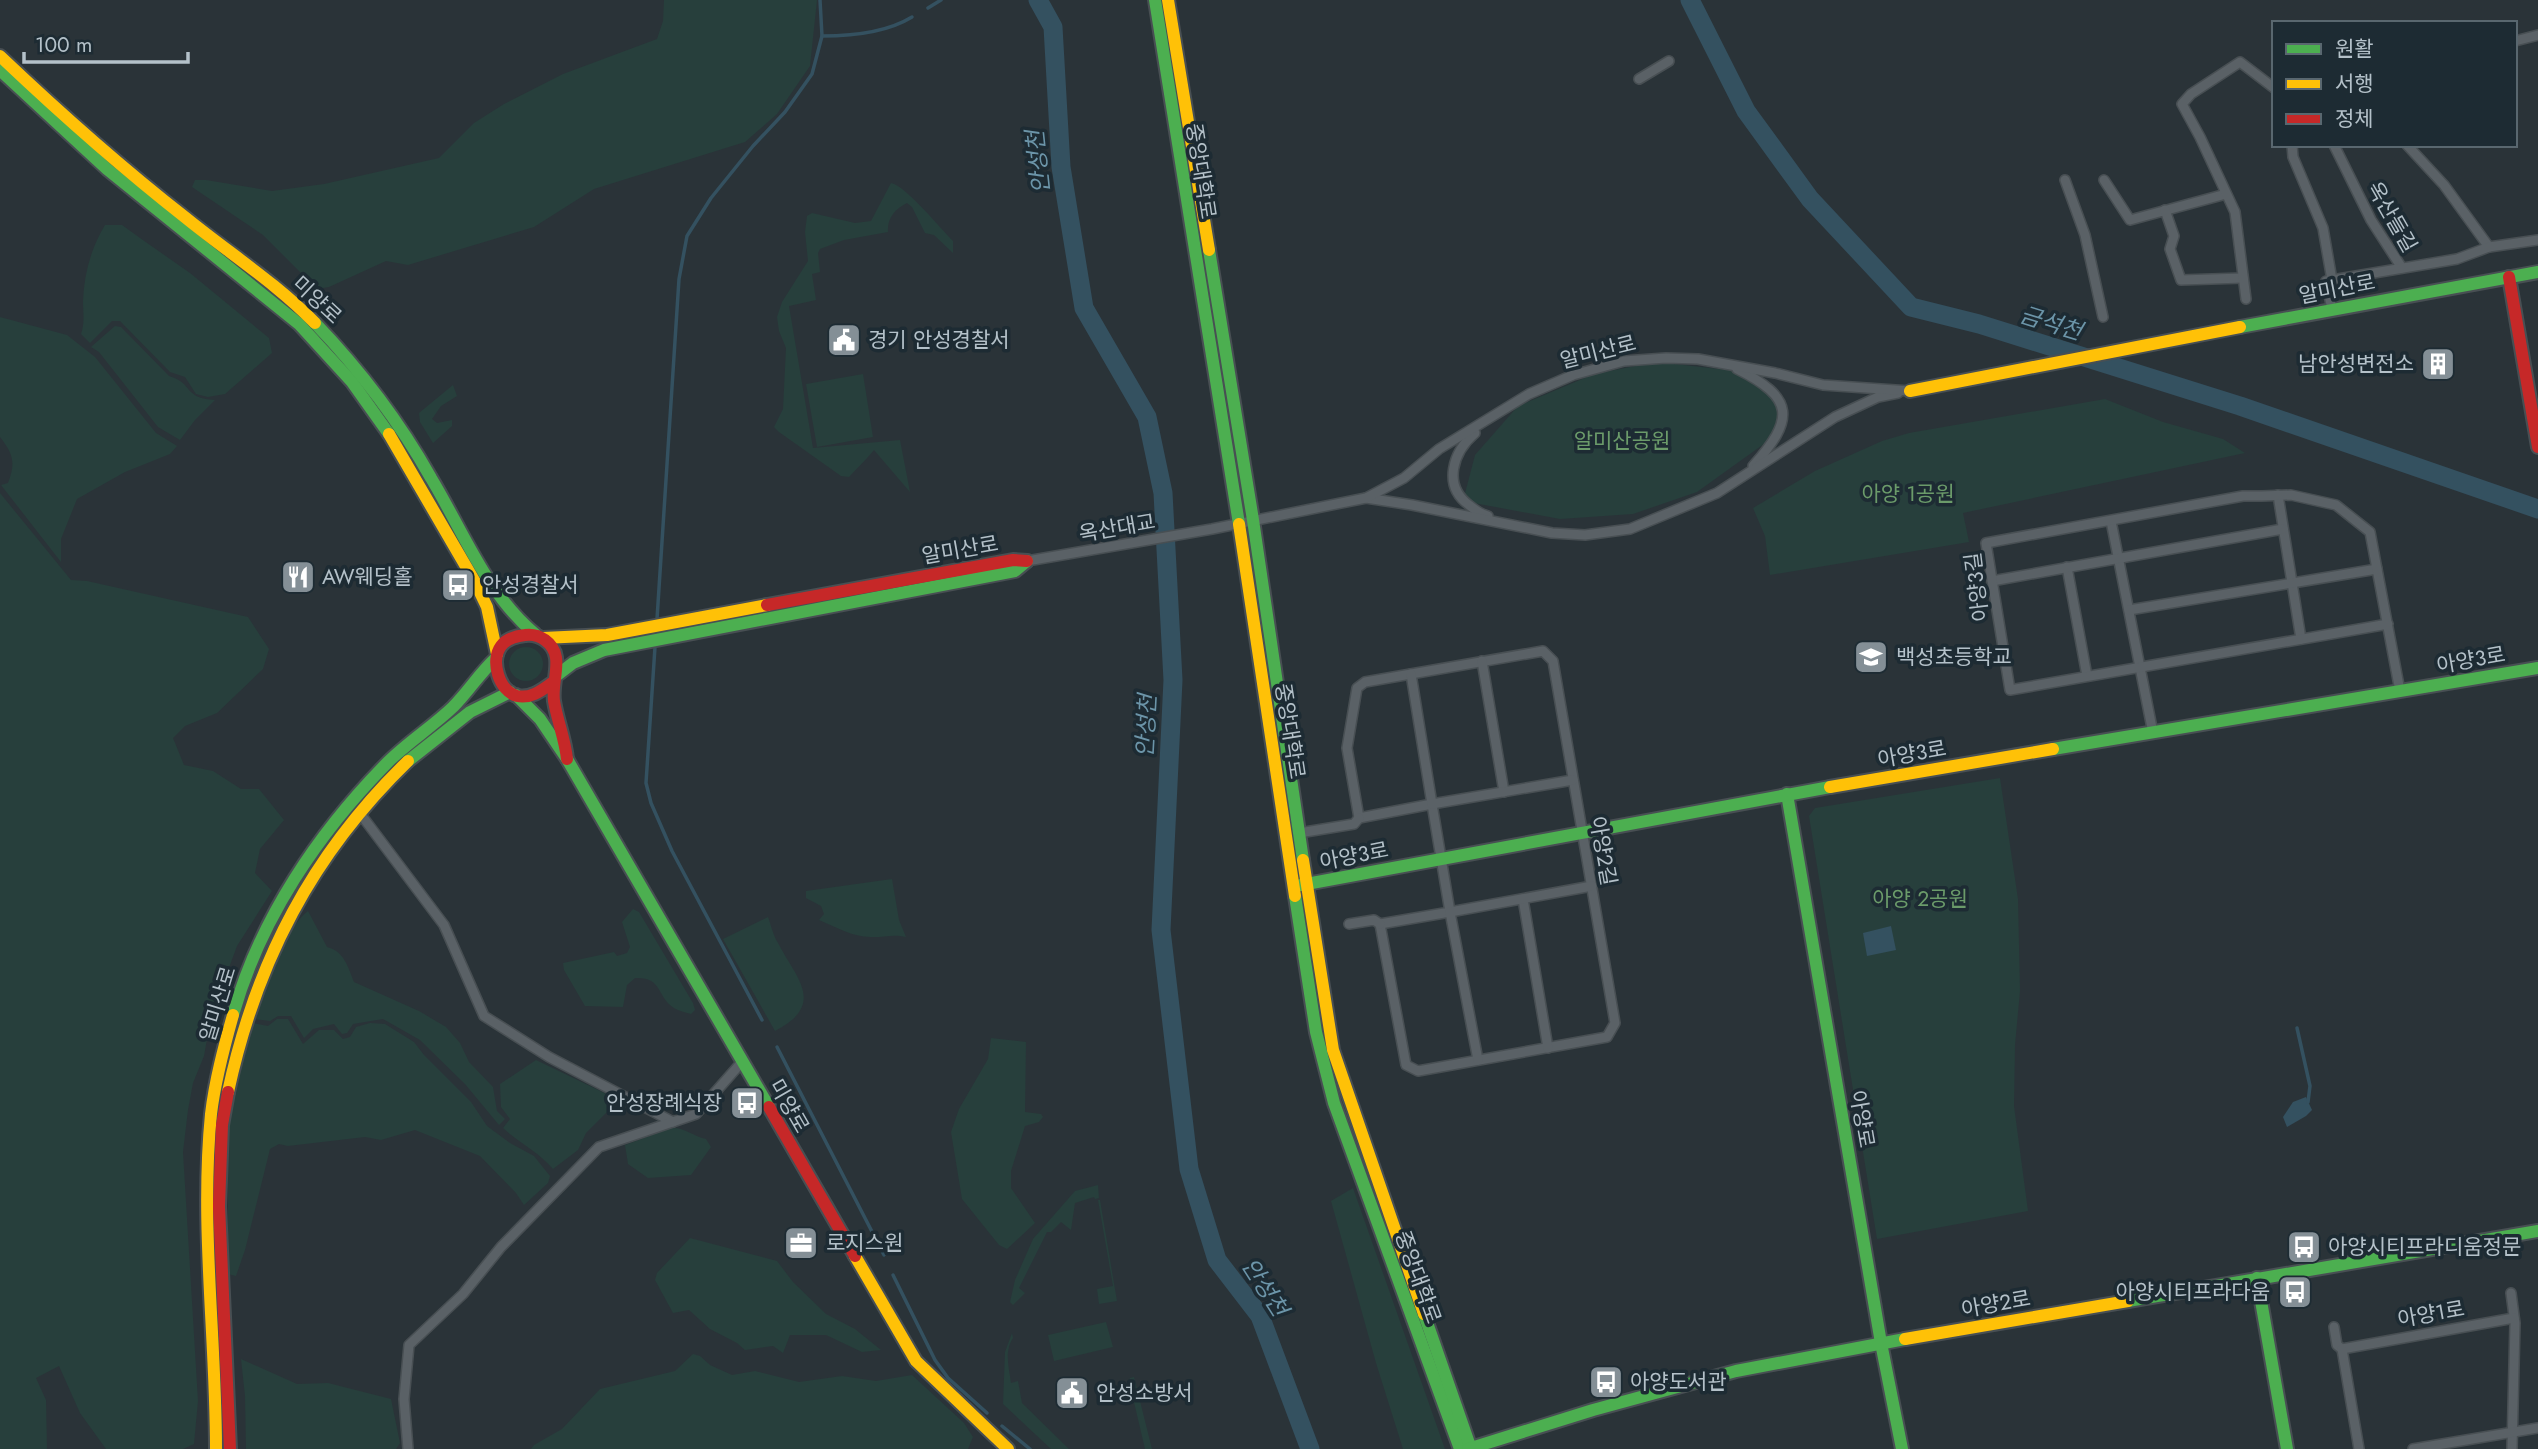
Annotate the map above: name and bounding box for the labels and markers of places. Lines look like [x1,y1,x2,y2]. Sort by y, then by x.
public building icon: 경기 안성경찰서 [825,321,863,359]
place label: 경기 안성경찰서 [868,325,1010,355]
building icon: 남안성변전소 [2419,345,2457,383]
place label: 남안성변전소 [2298,349,2414,379]
restaurant icon: AW웨딩홀 [279,558,317,596]
place label: AW웨딩홀 [322,562,413,592]
bus stop icon: 안성경찰서 [439,566,477,604]
place label: 안성경찰서 [482,570,579,600]
school or university icon: 백성초등학교 [1852,638,1890,676]
place label: 백성초등학교 [1896,642,2012,672]
bus stop icon: 안성장례식장 [728,1084,766,1122]
place label: 안성장례식장 [606,1088,722,1118]
office icon: 로지스원 [782,1224,820,1262]
place label: 로지스원 [826,1228,903,1258]
bus stop icon: 아양시티프라디움정문 [2285,1228,2323,1266]
place label: 아양시티프라디움정문 [2328,1232,2521,1262]
bus stop icon: 아양시티프라다움 [2276,1273,2314,1311]
place label: 아양시티프라다움 [2115,1277,2270,1307]
bus stop icon: 아양도서관 [1587,1363,1625,1401]
place label: 아양도서관 [1630,1367,1727,1397]
public building icon: 안성소방서 [1053,1374,1091,1412]
place label: 안성소방서 [1096,1378,1193,1408]

